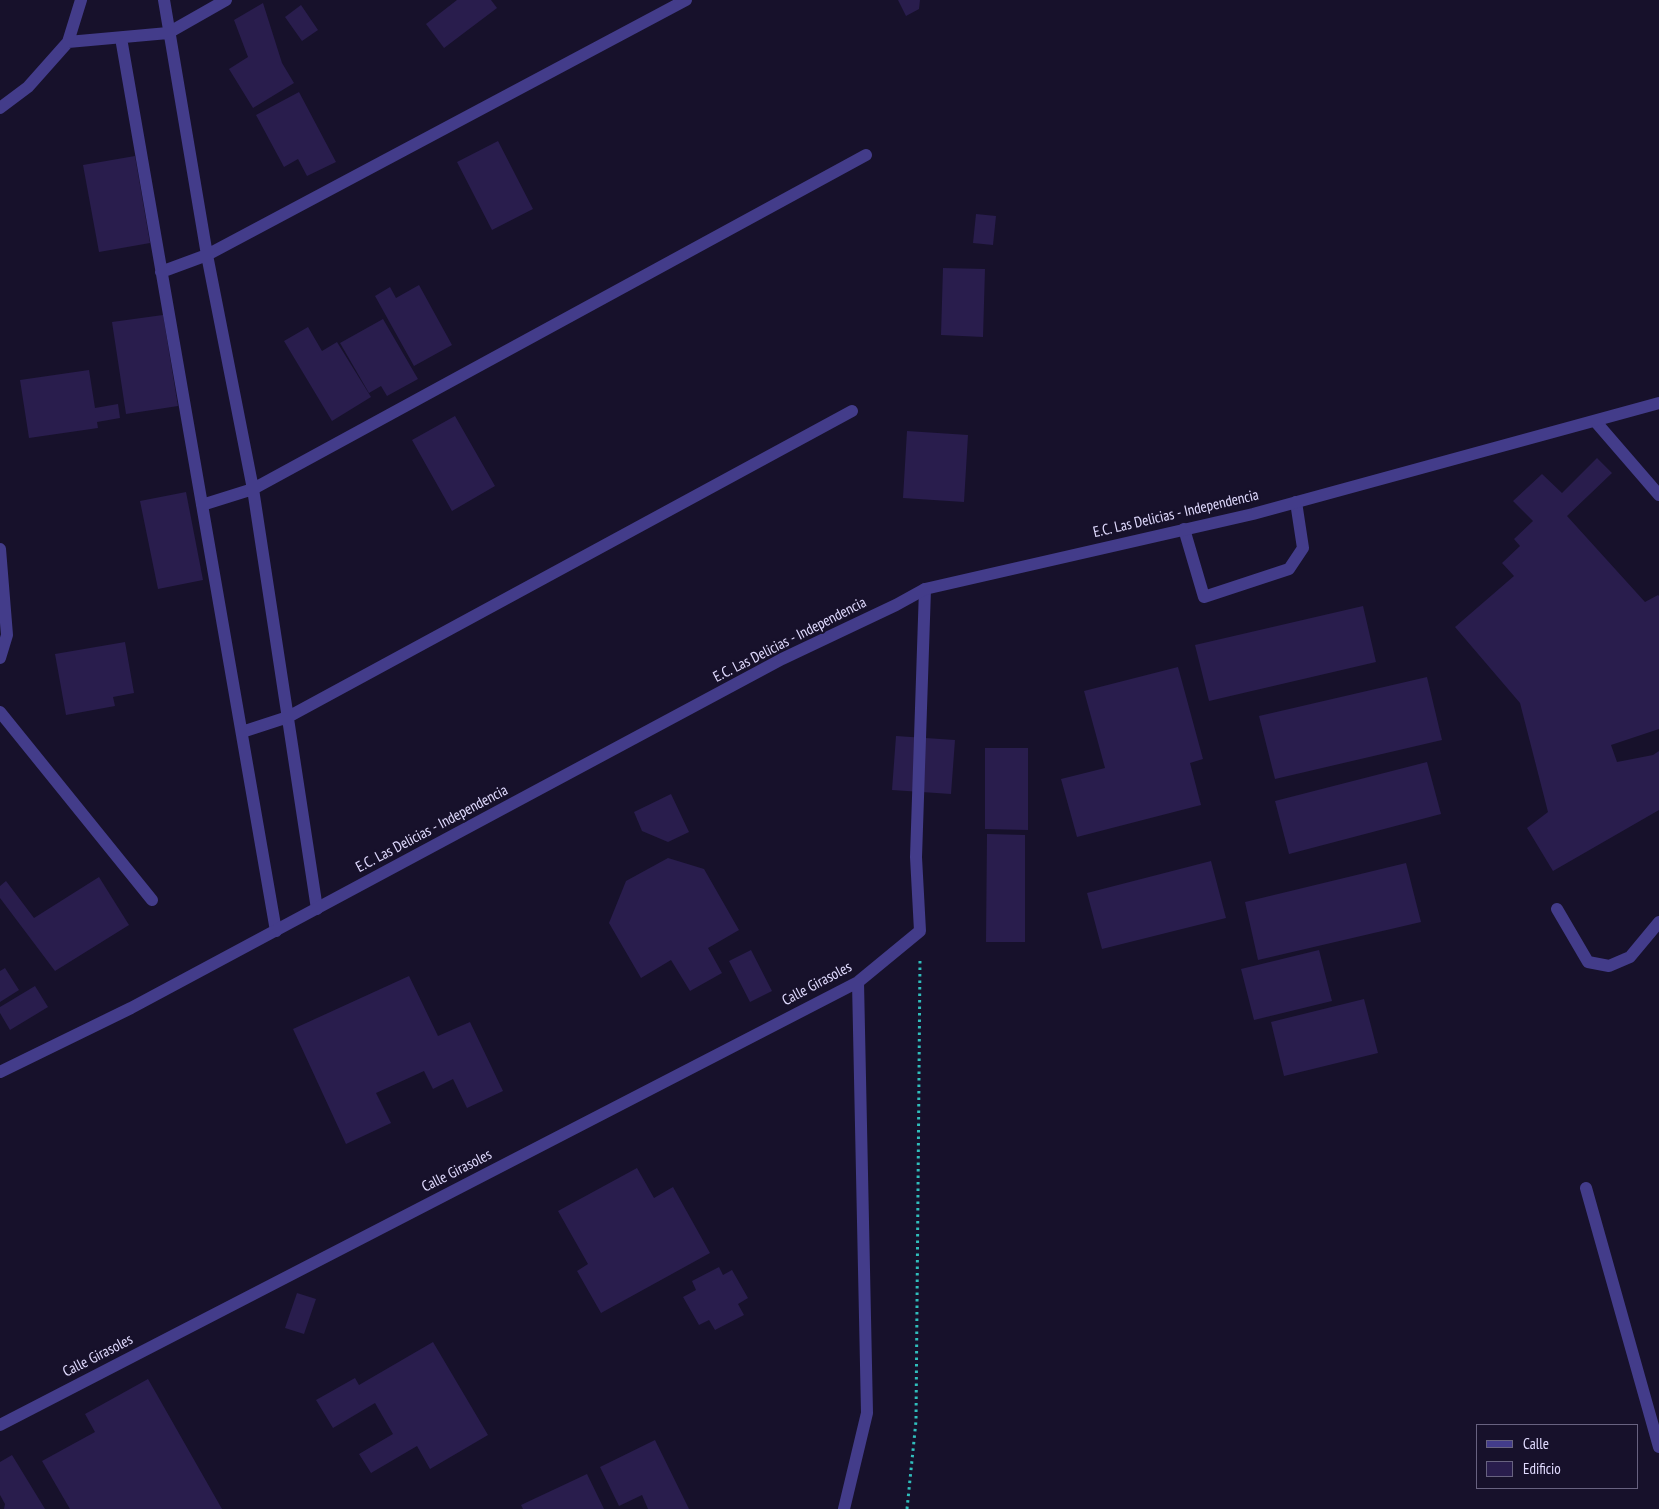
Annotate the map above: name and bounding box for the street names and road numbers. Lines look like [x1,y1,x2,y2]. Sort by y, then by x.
street label: E.C. Las Delicias - Independencia [1092,486,1260,542]
street label: E.C. Las Delicias - Independencia [711,594,869,686]
street label: E.C. Las Delicias - Independencia [353,781,511,877]
street label: Calle Girasoles [779,958,855,1010]
street label: Calle Girasoles [419,1146,495,1196]
street label: Calle Girasoles [60,1331,136,1381]

